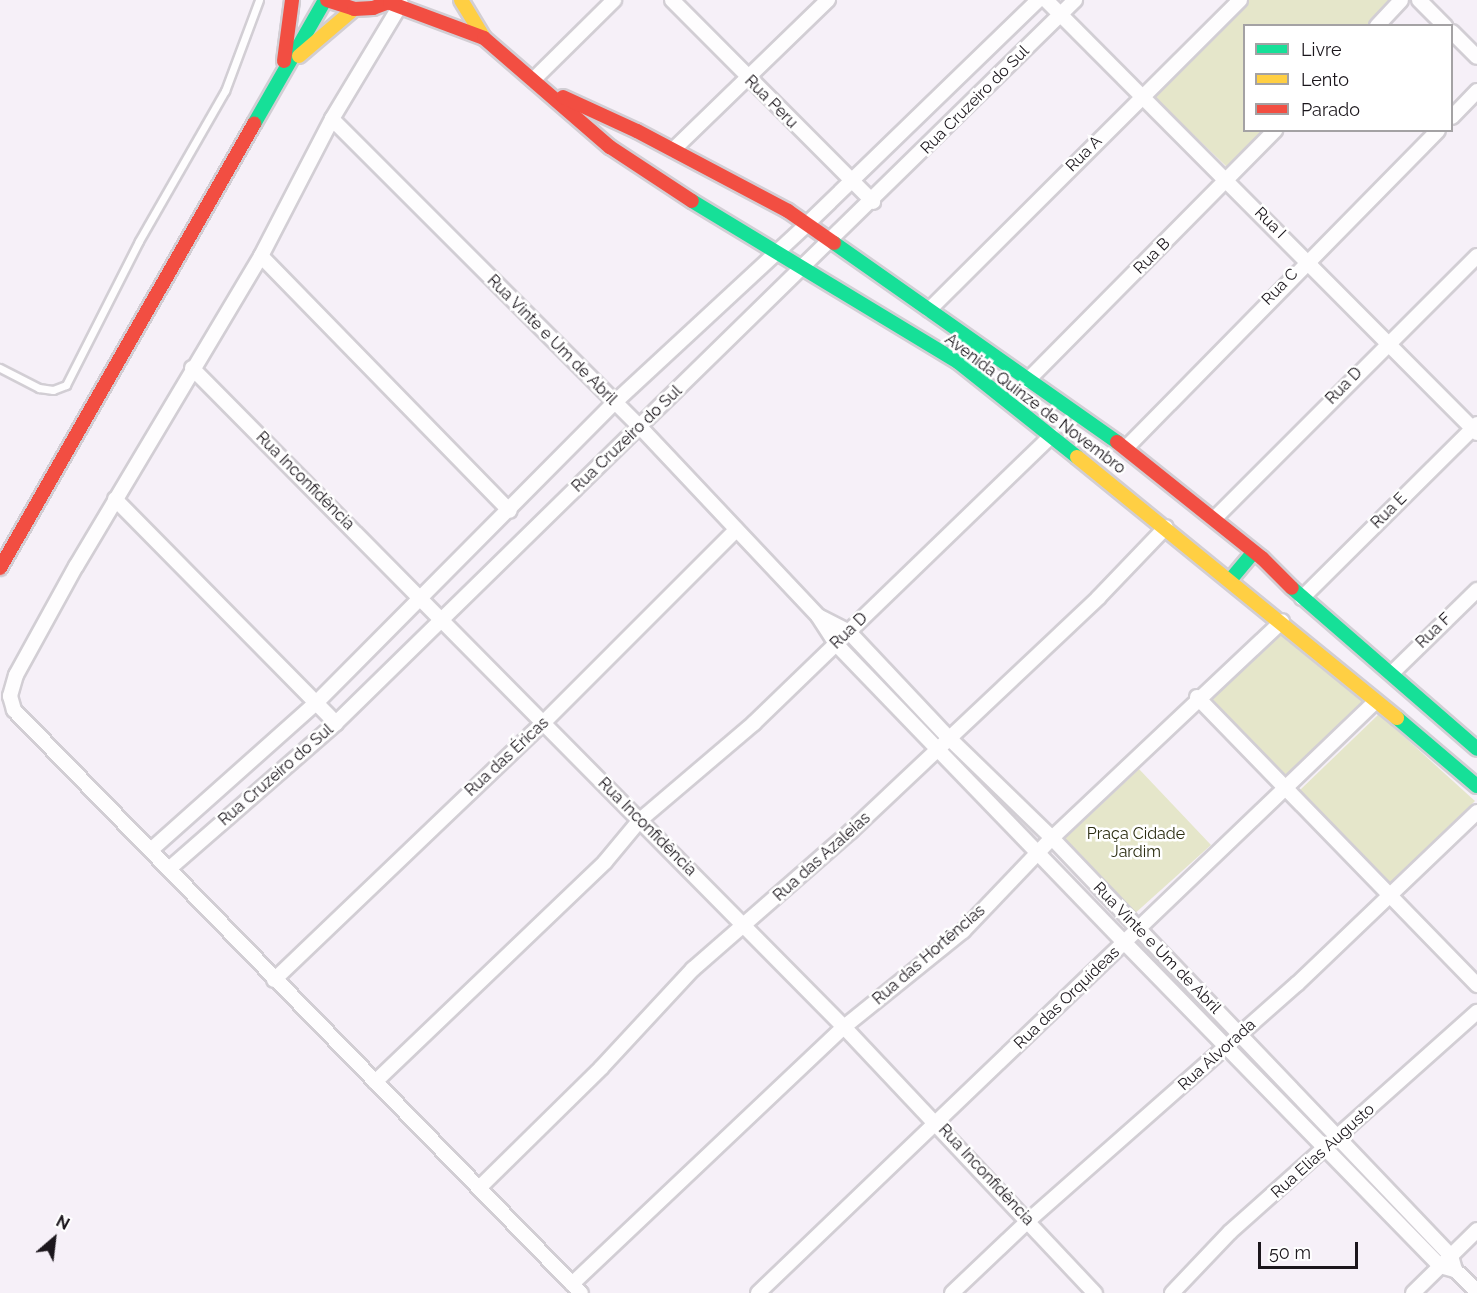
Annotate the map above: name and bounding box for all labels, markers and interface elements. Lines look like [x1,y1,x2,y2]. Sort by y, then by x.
legend [1243,24,1453,132]
text: Livre [1301,39,1342,60]
street label: Rua Cruzeiro do Sul [917,42,1033,158]
text: Lento [1301,69,1349,90]
street label: Rua Peru [741,72,801,132]
text: Parado [1301,99,1360,120]
street label: Rua A [1062,132,1106,176]
street label: Rua I [1250,203,1290,243]
street label: Rua B [1130,234,1174,278]
street label: Rua C [1258,265,1302,309]
street label: Rua Vinte e Um de Abril [483,271,621,409]
street label: Avenida Quinze de Novembro [941,330,1129,478]
street label: Rua D [1322,363,1366,409]
street label: Rua Cruzeiro do Sul [568,382,686,496]
street label: Rua Inconfidência [252,428,358,534]
street label: Rua E [1367,489,1411,533]
street label: Rua D [826,609,872,653]
street label: Rua F [1412,609,1456,653]
street label: Rua das Éricas [461,713,553,801]
street label: Rua Cruzeiro do Sul [215,720,337,830]
street label: Rua Inconfidência [594,774,700,880]
street label: Rua das Azaleias [769,808,875,906]
park label: Praça Cidade Jardim [1087,824,1185,862]
street label: Rua Vinte e Um de Abril [1089,878,1225,1018]
street label: Rua das Hortências [869,901,989,1009]
street label: Rua das Orquídeas [1010,943,1124,1053]
street label: Rua Alvorada [1174,1015,1260,1095]
street label: Rua Elias Augusto [1267,1099,1379,1203]
street label: Rua Inconfidência [934,1121,1038,1229]
north arrow [24,1209,84,1269]
text: N [53,1211,73,1234]
scale bar [1261,1230,1362,1268]
text: 50 m [1269,1242,1311,1263]

